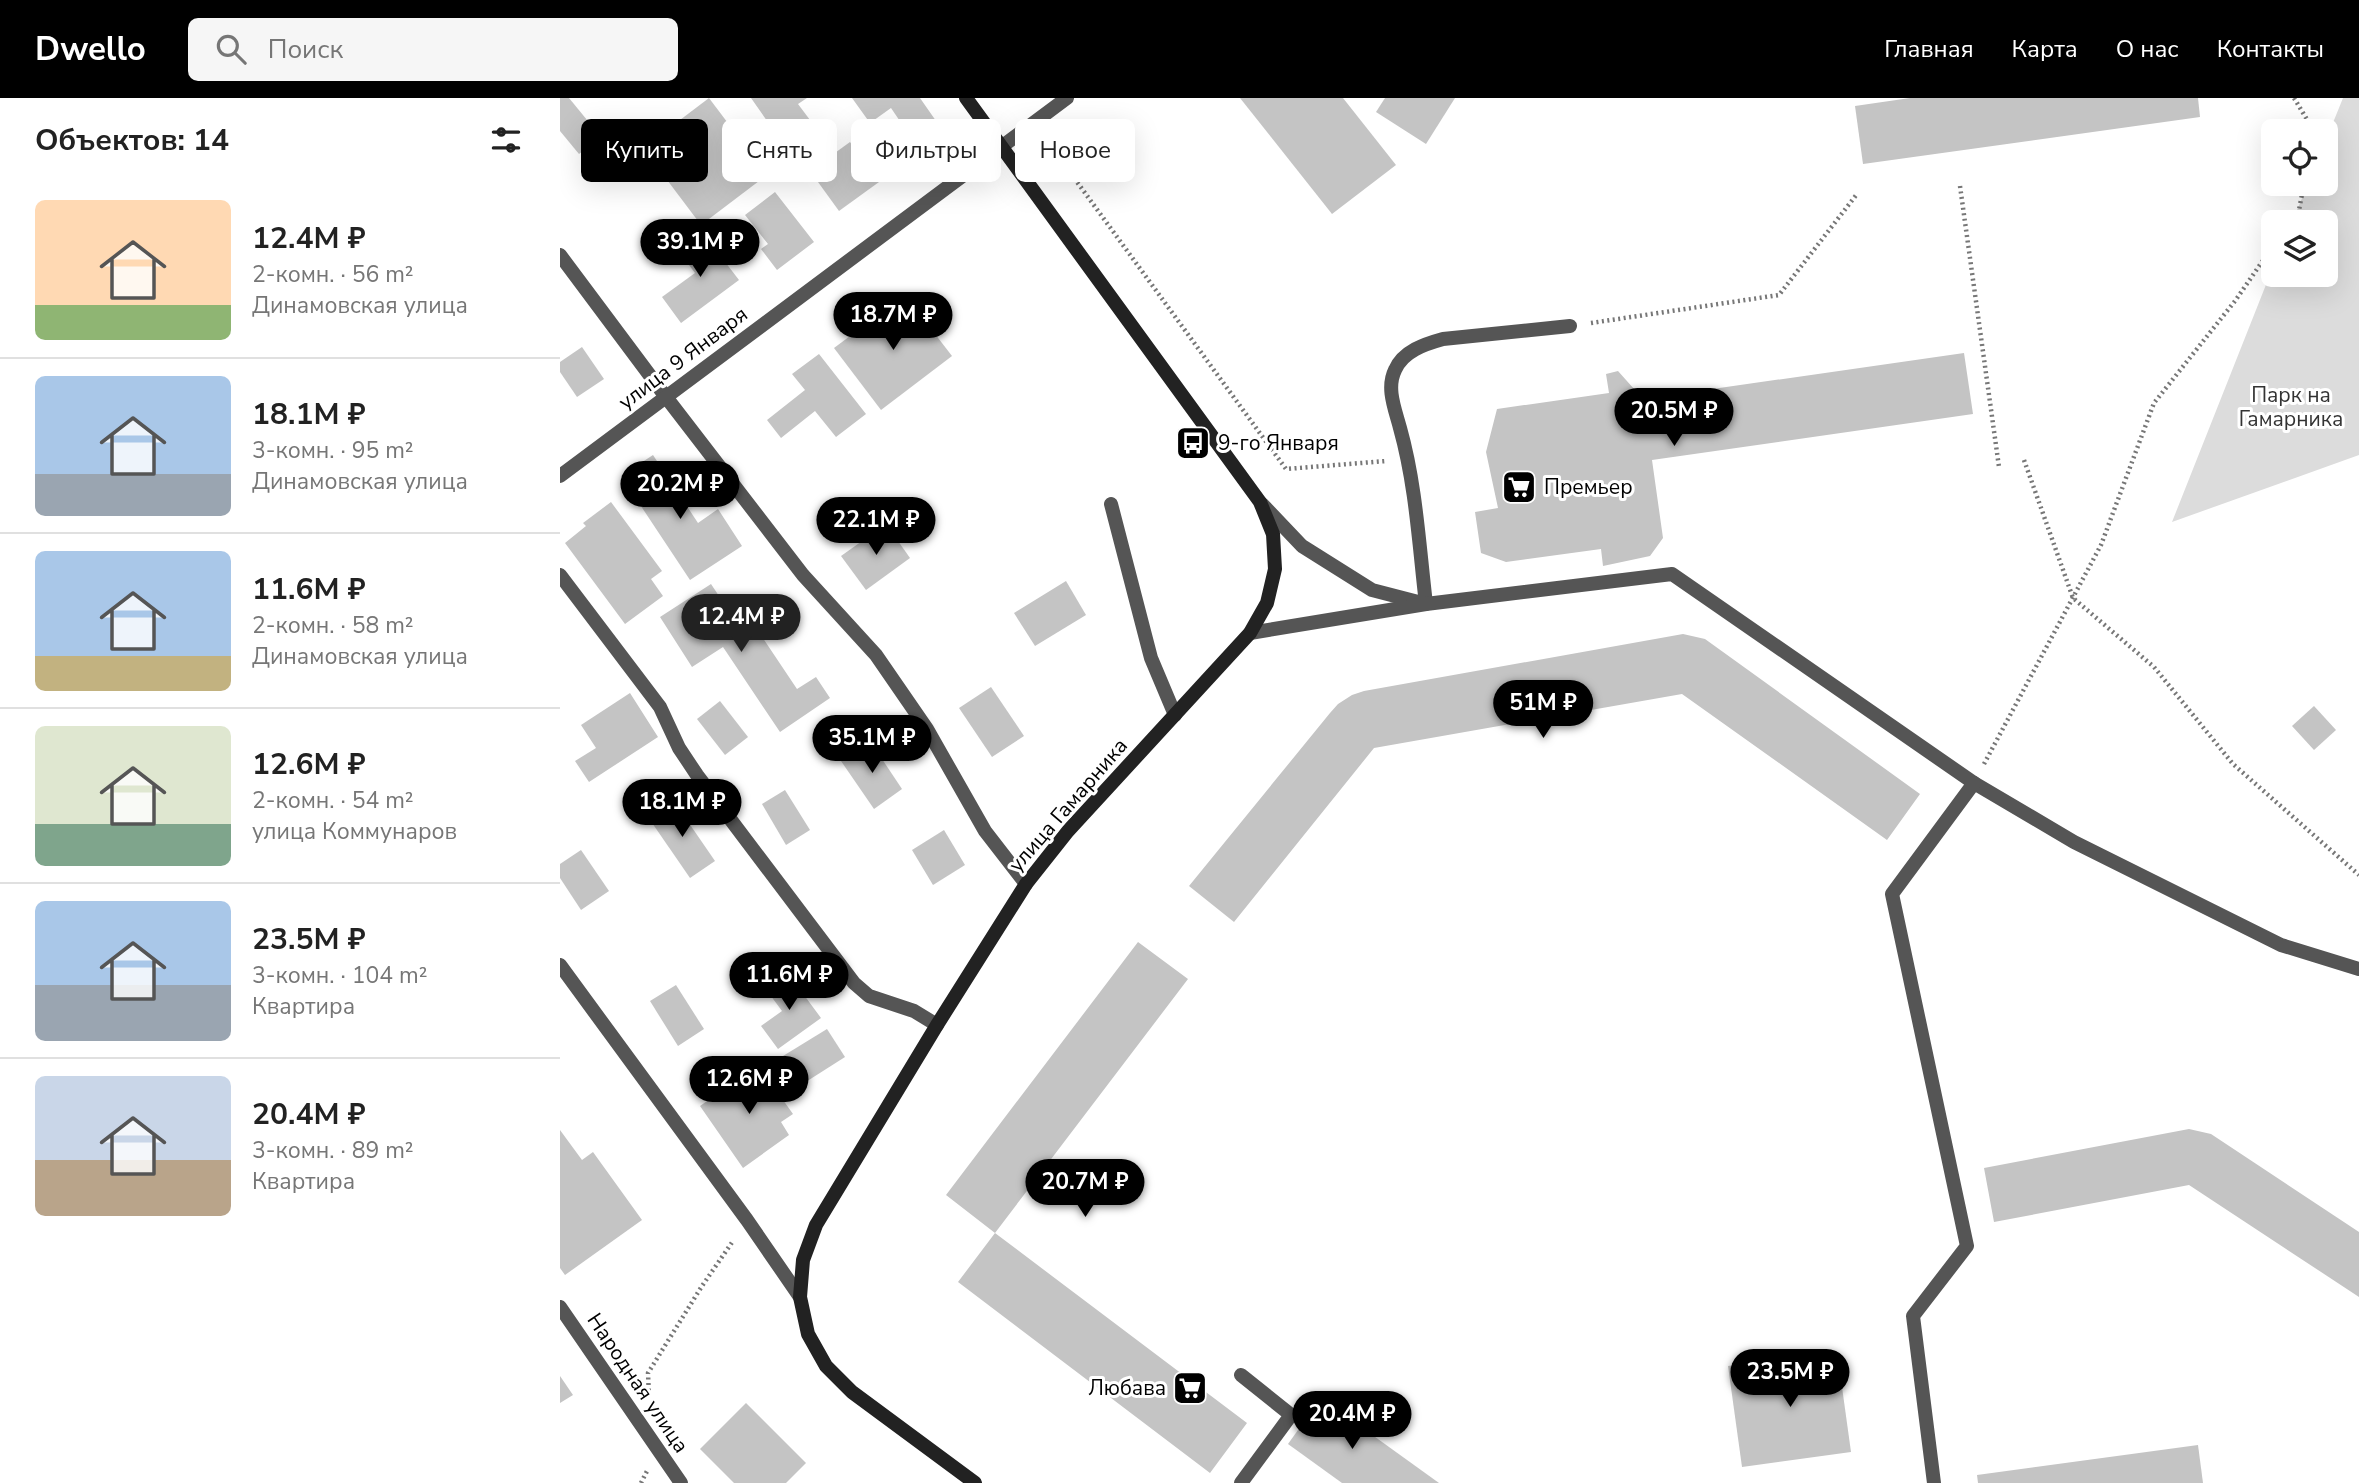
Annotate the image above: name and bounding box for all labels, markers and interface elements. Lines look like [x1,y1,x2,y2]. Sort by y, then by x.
search box [188,18,678,81]
text: Dwello [35,27,146,72]
icon: search [212,30,250,68]
text: Поиск [268,32,343,67]
text: Главная [1884,33,1974,65]
text: Карта [2012,33,2078,65]
text: О нас [2116,33,2179,65]
text: Контакты [2217,33,2324,65]
chip: Купить [581,119,708,182]
chip: Снять [722,119,837,182]
chip: Фильтры [851,119,1001,182]
chip: Новое [1015,119,1135,182]
map controls [2261,119,2338,287]
button: locate [2261,119,2338,196]
text: Объектов: 14 [35,120,229,161]
icon: filters [487,121,525,159]
button: layers [2261,210,2338,287]
text: 12.4M ₽ [252,218,366,259]
pin: 39.1M ₽ [635,220,765,279]
text: 39.1M ₽ [656,226,744,257]
icon: home [91,228,175,312]
text: 2-комн. · 56 m² [252,259,414,290]
text: Динамовская улица [252,290,468,321]
pin: 18.7M ₽ [828,292,958,352]
text: 18.7M ₽ [849,299,937,330]
street label: улица 9 Января [613,300,753,416]
park label: Парк на Гамарника [2239,381,2343,433]
pin: 20.5M ₽ [1609,388,1739,448]
text: 18.1M ₽ [252,394,366,435]
text: 20.5M ₽ [1630,395,1718,426]
icon: home [91,404,175,488]
bus stop icon: 9-го Января [1174,424,1212,462]
place label: 9-го Января [1218,429,1339,457]
text: 3-комн. · 95 m² [252,435,414,466]
pin: 20.2M ₽ [615,462,745,521]
text: Динамовская улица [252,466,468,497]
text: 20.2M ₽ [636,468,724,499]
supermarket icon: Премьер [1500,468,1538,506]
place label: Премьер [1544,473,1633,501]
pin: 22.1M ₽ [811,498,941,557]
text: 22.1M ₽ [832,504,920,535]
text: 11.6M ₽ [252,569,366,610]
icon: home [91,579,175,663]
pin: 12.4M ₽ [676,594,806,654]
text: 12.4M ₽ [697,601,785,632]
text: 2-комн. · 58 m² [252,610,414,641]
text: Динамовская улица [252,641,468,672]
pin: 51M ₽ [1494,680,1592,740]
text: 51M ₽ [1509,687,1577,718]
pin: 35.1M ₽ [807,716,937,775]
text: 35.1M ₽ [828,722,916,753]
street label: улица Гамарника [1002,732,1134,878]
text: 12.6M ₽ [252,744,366,785]
icon: home [91,754,175,838]
pin: 18.1M ₽ [617,780,747,839]
text: 2-комн. · 54 m² [252,785,414,816]
text: 18.1M ₽ [638,786,726,817]
text: улица Коммунаров [252,816,457,847]
text: 23.5M ₽ [252,919,366,960]
icon: home [91,929,175,1013]
pin: 11.6M ₽ [724,953,854,1012]
text: 11.6M ₽ [745,959,833,990]
text: 3-комн. · 104 m² [252,960,427,991]
text: Квартира [252,991,355,1022]
pin: 12.6M ₽ [684,1056,814,1116]
text: 12.6M ₽ [705,1063,793,1094]
text: 20.4M ₽ [252,1094,366,1135]
icon: home [91,1104,175,1188]
text: 3-комн. · 89 m² [252,1135,414,1166]
pin: 20.7M ₽ [1020,1160,1150,1219]
text: Квартира [252,1166,355,1197]
text: 20.7M ₽ [1041,1166,1129,1197]
street label: Народная улица [581,1308,695,1458]
pin: 23.5M ₽ [1725,1350,1855,1409]
text: 23.5M ₽ [1746,1356,1834,1387]
supermarket icon: Любава [1171,1369,1209,1407]
place label: Любава [1088,1374,1166,1402]
pin: 20.4M ₽ [1287,1392,1417,1451]
text: 20.4M ₽ [1308,1398,1396,1429]

